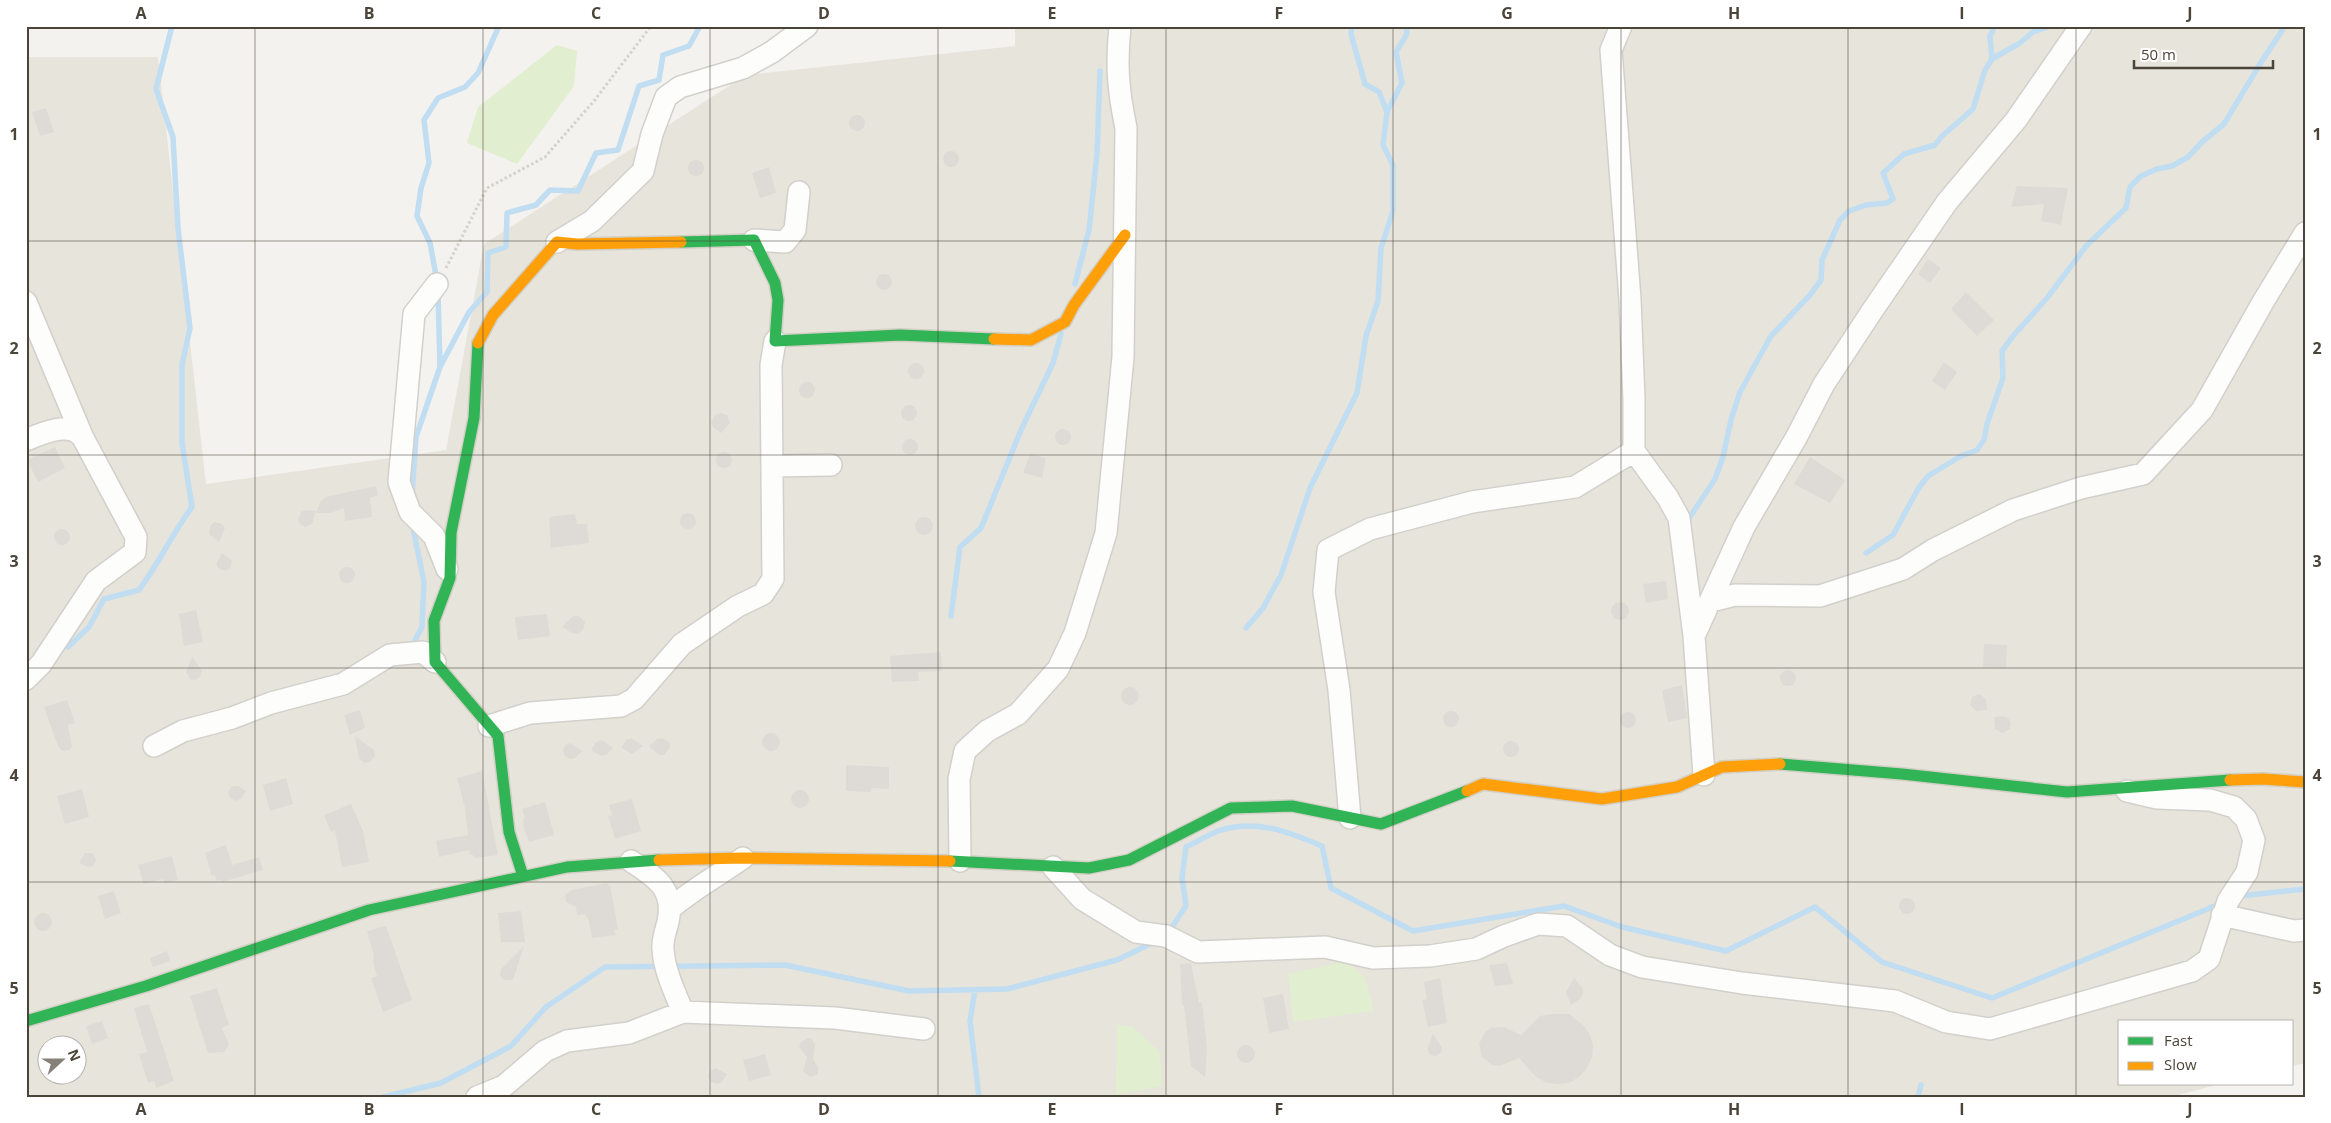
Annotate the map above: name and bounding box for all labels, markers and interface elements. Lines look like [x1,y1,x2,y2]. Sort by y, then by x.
text: A [135,2,147,24]
text: B [364,2,374,24]
text: C [591,2,601,24]
text: D [818,2,830,24]
text: E [1048,2,1057,24]
text: F [1275,2,1283,24]
text: G [1501,2,1513,24]
text: H [1728,2,1740,24]
text: I [1959,2,1965,24]
text: J [2185,2,2193,24]
scale bar [2134,38,2272,70]
text: 50 m [2141,44,2176,64]
text: 1 [9,123,19,145]
text: 1 [2312,123,2322,145]
text: 2 [9,337,19,359]
text: 2 [2312,337,2322,359]
text: 3 [9,550,19,572]
text: 3 [2312,550,2322,572]
text: 4 [9,764,19,786]
text: 4 [2312,764,2322,786]
text: 5 [9,977,19,999]
text: 5 [2312,977,2322,999]
legend [2118,1020,2294,1086]
text: Fast [2164,1030,2193,1050]
north arrow [38,1036,88,1086]
text: N [64,1046,86,1064]
text: Slow [2164,1054,2197,1074]
text: A [135,1098,147,1120]
text: B [364,1098,374,1120]
text: C [591,1098,601,1120]
text: D [818,1098,830,1120]
text: E [1048,1098,1057,1120]
text: F [1275,1098,1283,1120]
text: G [1501,1098,1513,1120]
text: H [1728,1098,1740,1120]
text: I [1959,1098,1965,1120]
text: J [2185,1098,2193,1120]

